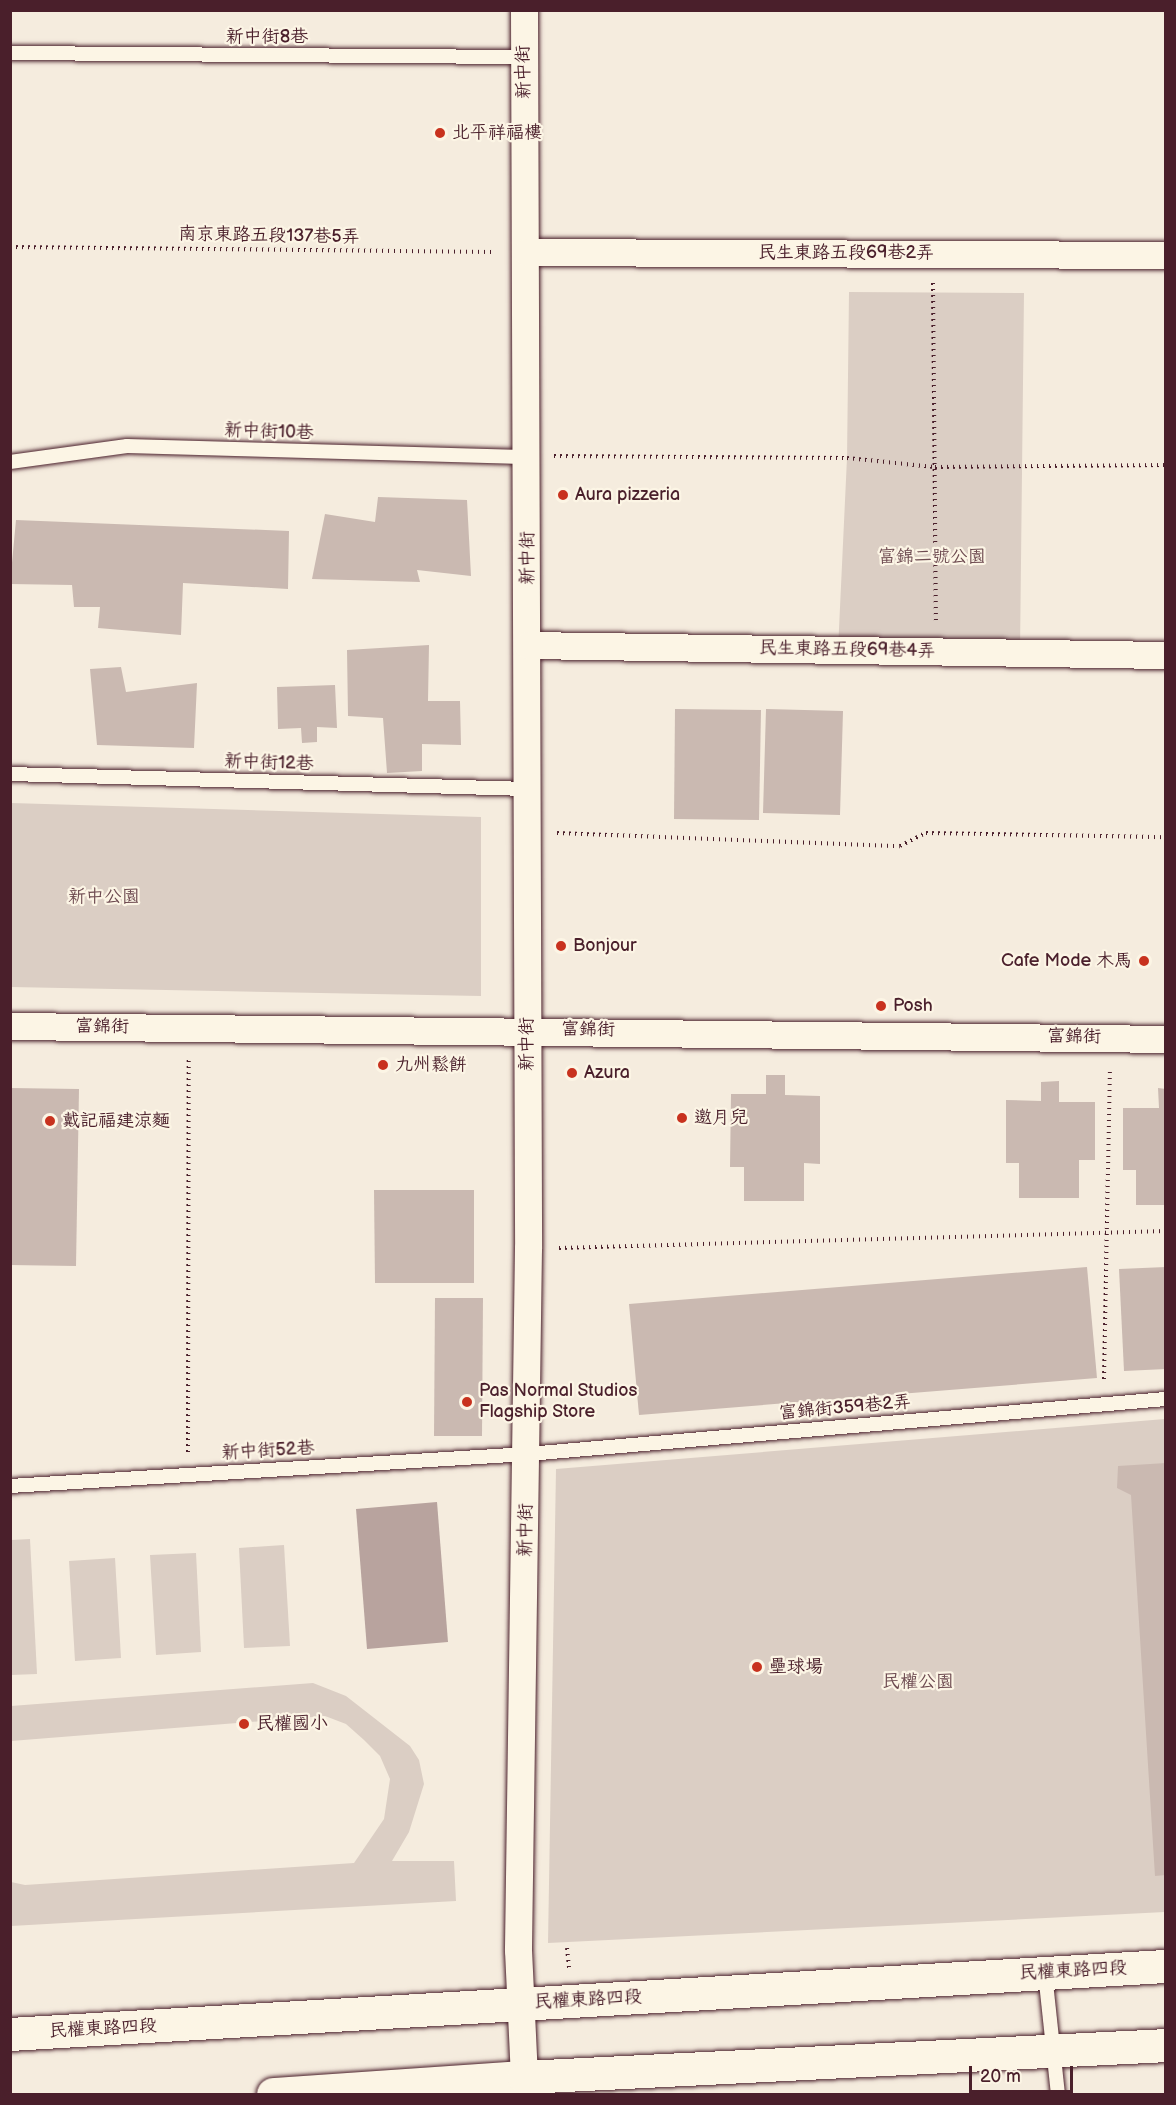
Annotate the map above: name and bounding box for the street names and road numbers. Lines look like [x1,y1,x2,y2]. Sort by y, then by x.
street label: 新中街8巷 [226,26,308,48]
street label: 新中街 [513,45,535,99]
street label: 南京東路五段137巷5弄 [178,224,360,248]
street label: 民生東路五段69巷2弄 [758,242,934,264]
street label: 新中街10巷 [224,420,314,444]
street label: 新中街 [517,531,539,585]
street label: 民生東路五段69巷4弄 [759,638,935,662]
street label: 新中街12巷 [224,751,314,775]
street label: 富錦街 [75,1016,129,1038]
street label: 新中街 [516,1017,538,1071]
street label: 富錦街 [561,1019,615,1041]
street label: 富錦街 [1047,1026,1101,1048]
street label: 富錦街359巷2弄 [778,1391,912,1425]
street label: 新中街52巷 [221,1438,315,1464]
street label: 新中街 [515,1503,537,1557]
street label: 民權東路四段 [1019,1957,1127,1985]
street label: 民權東路四段 [534,1986,642,2014]
street label: 民權東路四段 [49,2015,157,2043]

